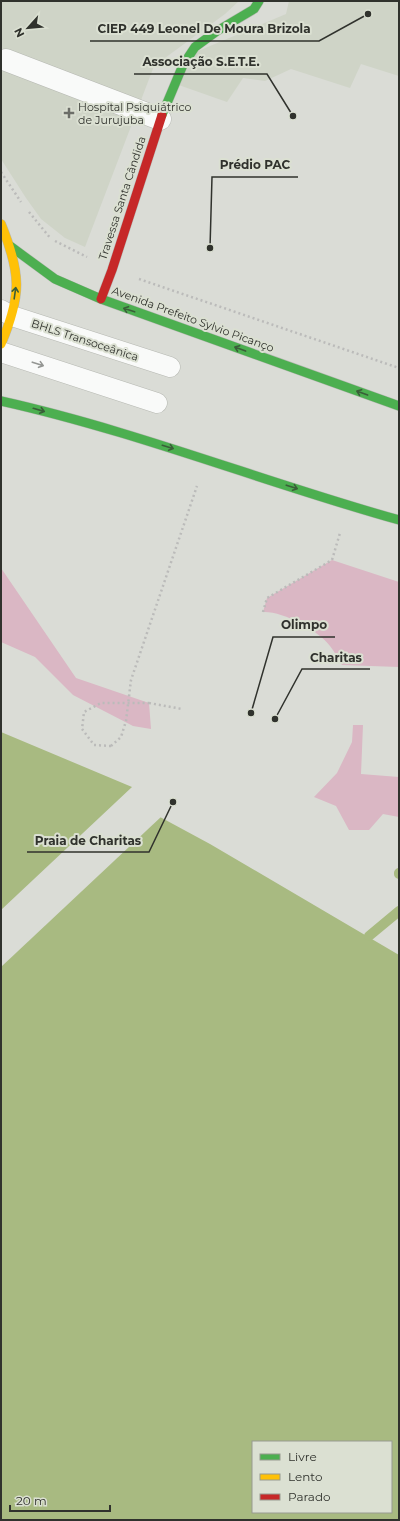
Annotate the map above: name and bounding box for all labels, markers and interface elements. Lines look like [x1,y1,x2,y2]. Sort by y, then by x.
north arrow [8,8,48,48]
callout: CIEP 449 Leonel De Moura Brizola [90,17,319,41]
text: CIEP 449 Leonel De Moura Brizola [97,21,311,36]
text: N [11,25,27,40]
callout: Associação S.E.T.E. [134,50,267,74]
text: Associação S.E.T.E. [141,54,260,69]
place label: Hospital Psiquiátrico de Jurujuba [78,100,191,127]
marker: Hospital Psiquiátrico de Jurujuba [63,107,75,119]
street label: Travessa Santa Cândida [95,134,149,262]
callout: Prédio PAC [212,153,298,177]
text: Prédio PAC [220,157,291,172]
street label: Avenida Prefeito Sylvio Picanço [110,283,276,355]
one-way arrow [11,287,19,300]
one-way arrow [123,306,136,313]
street label: BHLS Transoceânica [30,316,140,364]
one-way arrow [235,344,247,352]
one-way arrow [31,361,44,368]
one-way arrow [357,388,369,396]
one-way arrow [32,407,45,414]
one-way arrow [161,444,174,451]
one-way arrow [285,484,298,491]
callout: Olimpo [273,613,335,637]
text: Olimpo [281,617,327,632]
callout: Charitas [302,645,370,669]
text: Charitas [310,650,363,665]
callout: Praia de Charitas [27,828,149,852]
text: Praia de Charitas [35,833,142,848]
legend [252,1441,392,1513]
text: Livre [288,1449,317,1464]
text: Lento [288,1469,323,1484]
scale bar [10,1487,110,1513]
text: Parado [288,1489,331,1504]
text: 20 m [16,1493,47,1508]

